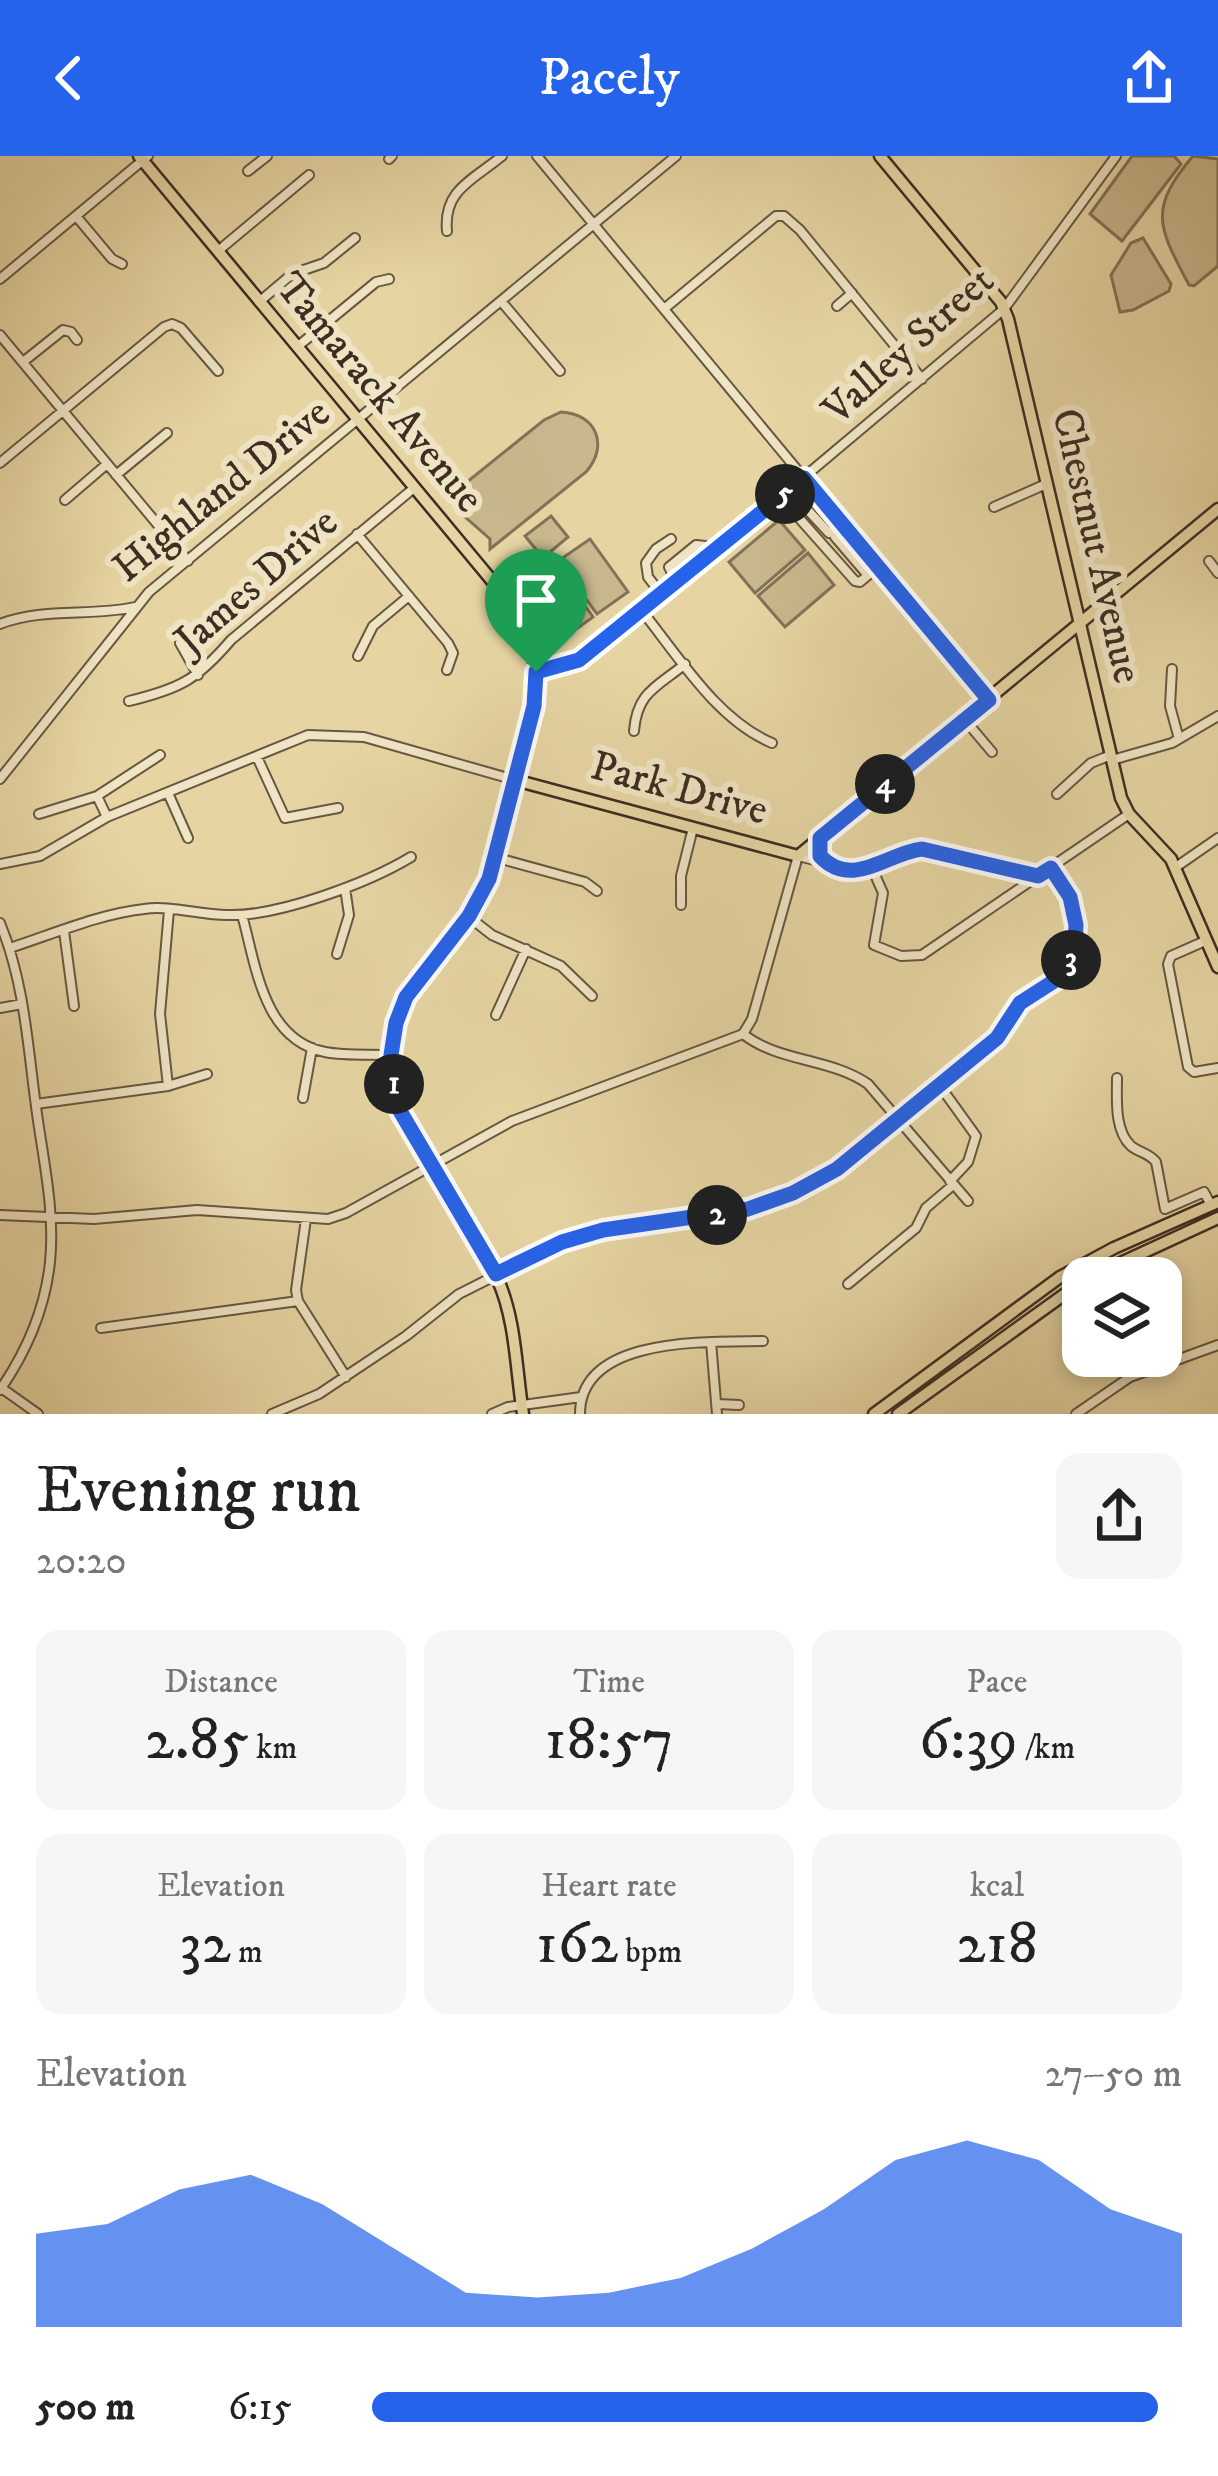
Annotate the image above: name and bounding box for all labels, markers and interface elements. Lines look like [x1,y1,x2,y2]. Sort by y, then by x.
icon: back [36,45,102,111]
text: Pacely [538,45,680,112]
icon: share [1116,45,1182,111]
street label: Valley Street [812,256,1005,437]
street label: Tamarack Avenue [263,262,495,524]
street label: Highland Drive [103,388,341,594]
street label: Chestnut Avenue [1039,404,1153,688]
pin: 5 [755,464,815,524]
text: 5 [777,473,793,514]
street label: James Drive [162,497,349,670]
pin [485,549,587,672]
icon: arrive [503,567,569,633]
street label: Park Drive [585,740,773,838]
pin: 4 [855,754,915,814]
text: 4 [876,763,895,804]
pin: 3 [1041,930,1101,990]
text: 3 [1065,939,1077,980]
pin: 1 [364,1054,424,1114]
text: 1 [388,1063,400,1104]
pin: 2 [687,1185,747,1245]
text: 2 [709,1194,725,1235]
map controls [1062,1257,1182,1377]
button: layers [1062,1257,1182,1377]
text: Evening run [36,1451,361,1533]
button: share [1056,1453,1182,1579]
text: 20:20 [36,1537,126,1586]
text: Distance [164,1662,278,1703]
text: Time [573,1662,645,1703]
text: Pace [966,1662,1028,1703]
text: 2.85 [145,1703,249,1778]
text: 18:57 [544,1703,674,1778]
text: 6:39 [919,1703,1018,1778]
text: km [249,1728,297,1769]
text: /km [1018,1728,1075,1769]
text: Elevation [157,1866,285,1907]
text: Heart rate [541,1866,677,1907]
text: kcal [970,1866,1024,1907]
text: 32 [179,1907,231,1982]
text: 162 [536,1907,618,1982]
text: 218 [956,1907,1038,1982]
text: m [231,1932,263,1973]
text: bpm [618,1932,682,1973]
text: Elevation [36,2050,187,2099]
text: 27–50 m [1045,2050,1182,2099]
text: 500 m [36,2383,135,2432]
text: 6:15 [228,2383,292,2432]

